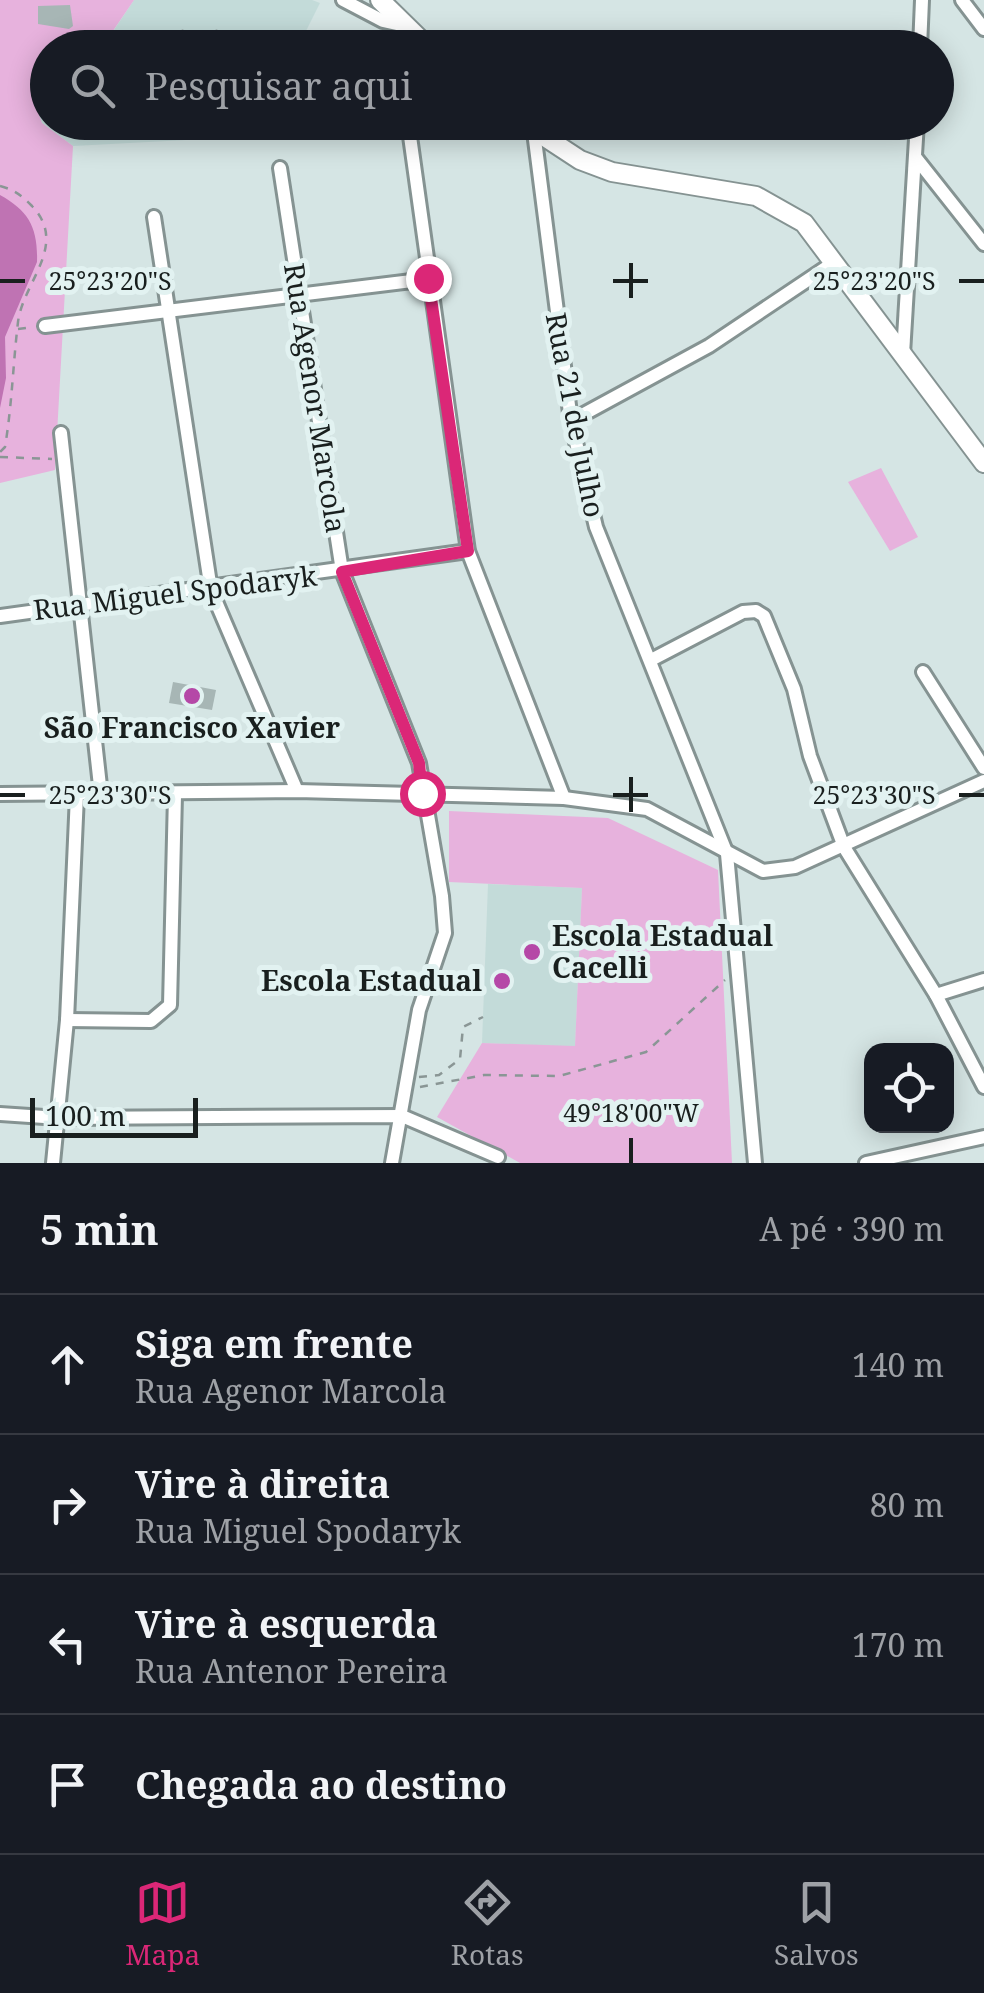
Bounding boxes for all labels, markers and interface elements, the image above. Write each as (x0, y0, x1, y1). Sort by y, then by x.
search box (30, 30, 954, 140)
icon: search (65, 58, 120, 113)
text: Pesquisar aqui (145, 59, 412, 111)
route end (406, 256, 452, 302)
street label: Rua Agenor Marcola (276, 260, 356, 535)
text: 25°23'20"S (48, 263, 172, 297)
text: 25°23'20"S (812, 263, 936, 297)
street label: Rua 21 de Julho (538, 309, 614, 520)
street label: Rua Miguel Spodaryk (31, 556, 319, 628)
marker: São Francisco Xavier (181, 685, 203, 707)
place label: São Francisco Xavier (44, 708, 341, 746)
route start (400, 771, 446, 817)
text: 25°23'30"S (48, 777, 172, 811)
text: 25°23'30"S (812, 777, 936, 811)
place label: Escola Estadual Cacelli (552, 916, 773, 986)
marker: Escola Estadual Cacelli (521, 941, 543, 963)
place label: Escola Estadual (261, 961, 482, 999)
marker: Escola Estadual (491, 970, 513, 992)
map controls (864, 1043, 954, 1133)
button: locate (864, 1043, 954, 1133)
scale bar (30, 1093, 198, 1138)
text: 49°18'00"W (563, 1095, 699, 1129)
text: 100 m (45, 1096, 126, 1134)
text: 5 min (40, 1200, 159, 1257)
text: A pé · 390 m (759, 1207, 944, 1250)
text: Siga em frente (135, 1317, 413, 1369)
icon: ahead (40, 1337, 95, 1392)
text: 140 m (852, 1343, 944, 1386)
text: Rua Agenor Marcola (135, 1369, 447, 1412)
text: Vire à direita (135, 1457, 390, 1509)
icon: right (40, 1477, 95, 1532)
text: 80 m (870, 1483, 944, 1526)
text: Rua Miguel Spodaryk (135, 1509, 461, 1552)
text: Vire à esquerda (135, 1597, 438, 1649)
icon: left (40, 1617, 95, 1672)
text: 170 m (852, 1623, 944, 1666)
text: Rua Antenor Pereira (135, 1649, 448, 1692)
icon: arrive (40, 1757, 95, 1812)
text: Chegada ao destino (135, 1758, 507, 1810)
tab: Mapa (125, 1875, 200, 1973)
tab: Rotas (451, 1875, 524, 1973)
tab: Salvos (774, 1875, 859, 1973)

